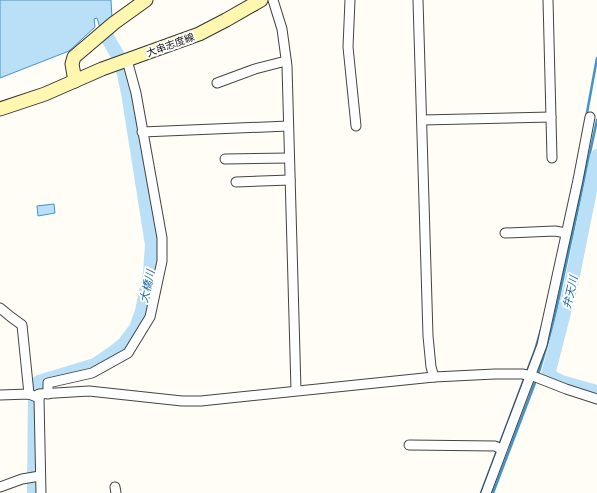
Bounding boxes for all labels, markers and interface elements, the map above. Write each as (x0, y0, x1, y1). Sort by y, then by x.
street label: 大串志度線 (144, 28, 196, 60)
water label: 大橋川 (134, 267, 158, 304)
water label: 弁天川 (557, 273, 581, 310)

